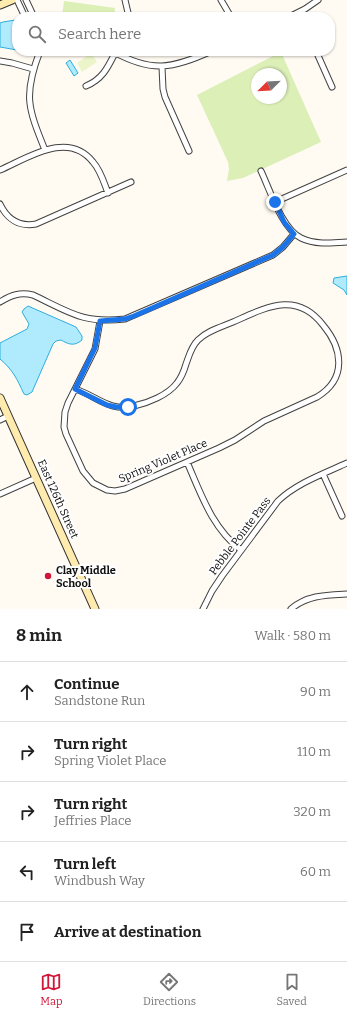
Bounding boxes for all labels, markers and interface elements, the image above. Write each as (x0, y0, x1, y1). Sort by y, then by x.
search box (12, 12, 335, 56)
icon: search (26, 23, 48, 45)
text: Search here (58, 25, 141, 43)
north arrow (251, 68, 287, 104)
route end (266, 193, 284, 211)
route start (119, 398, 137, 416)
street label: Spring Violet Place (117, 436, 209, 486)
street label: East 126th Street (35, 458, 81, 540)
street label: Pebble Pointe Pass (206, 494, 274, 578)
place label: Clay Middle School (56, 564, 116, 590)
marker: Clay Middle School (43, 571, 53, 581)
text: 8 min (16, 625, 62, 646)
text: Walk · 580 m (255, 628, 331, 643)
text: Continue (54, 675, 120, 693)
icon: ahead (16, 681, 38, 703)
text: 90 m (300, 684, 331, 699)
text: Sandstone Run (54, 693, 145, 708)
text: Turn right (54, 735, 127, 753)
icon: right (16, 741, 38, 763)
text: 110 m (297, 744, 331, 759)
text: Spring Violet Place (54, 753, 166, 768)
text: Turn right (54, 795, 127, 813)
icon: right (16, 801, 38, 823)
text: 320 m (293, 804, 331, 819)
text: Jeffries Place (54, 813, 131, 828)
text: Turn left (54, 855, 116, 873)
icon: left (16, 861, 38, 883)
text: 60 m (300, 864, 331, 879)
text: Windbush Way (54, 873, 145, 888)
icon: arrive (16, 921, 38, 943)
text: Arrive at destination (54, 923, 201, 941)
tab: Map (40, 971, 62, 1008)
tab: Directions (143, 971, 196, 1008)
tab: Saved (276, 971, 307, 1008)

